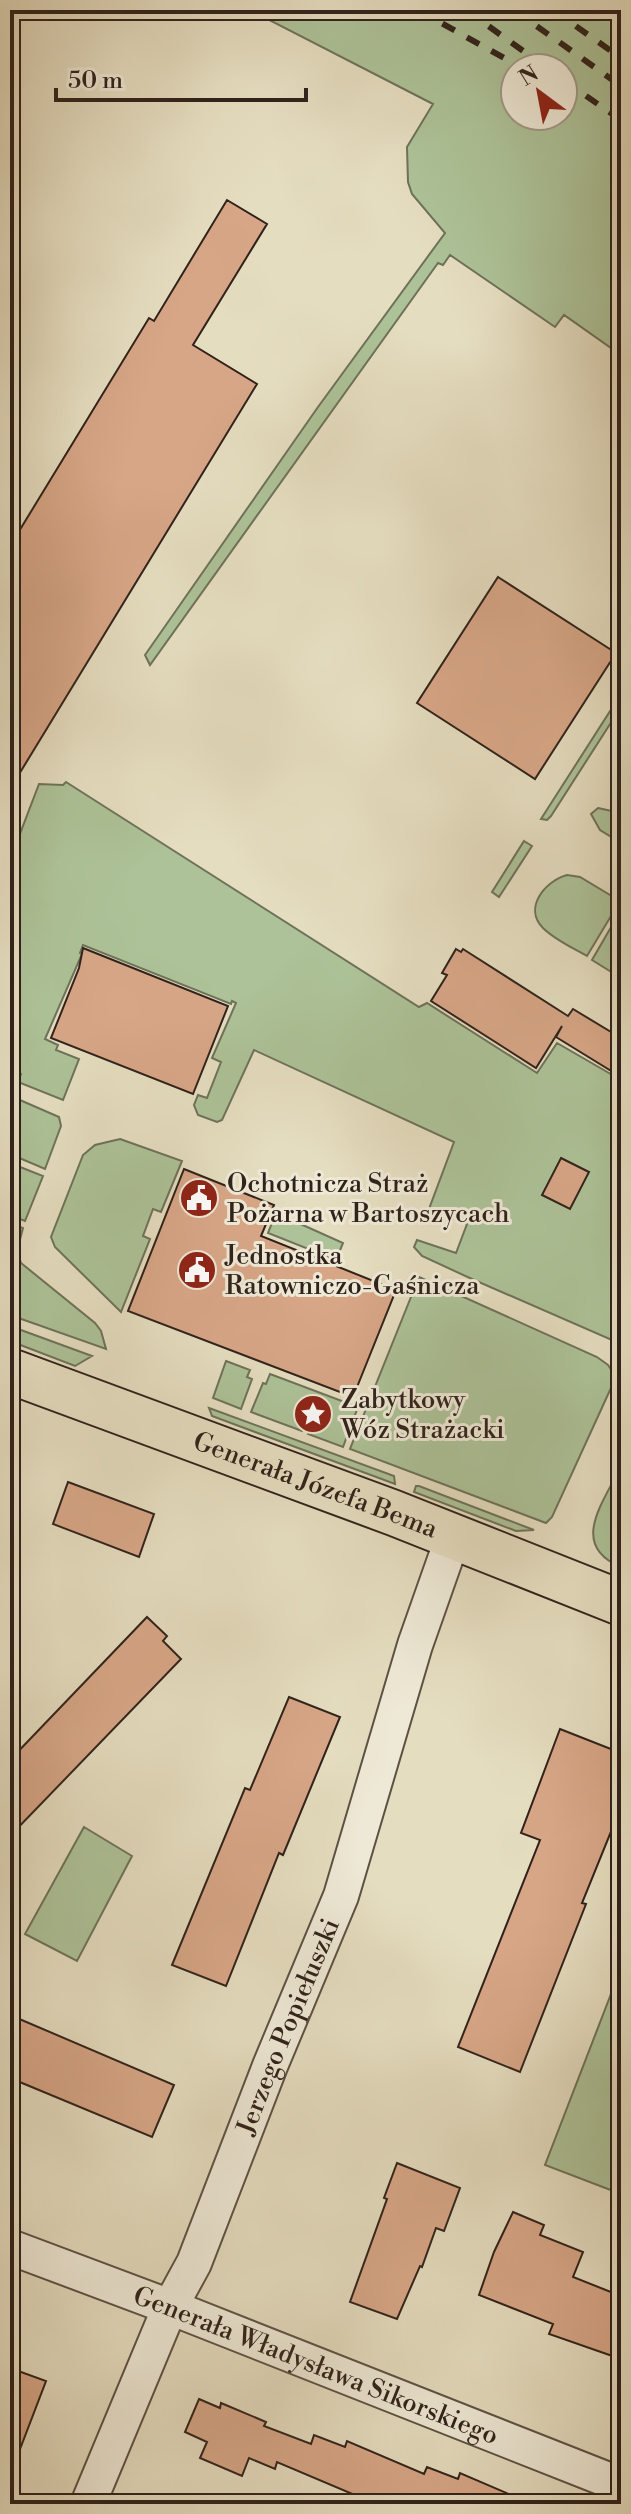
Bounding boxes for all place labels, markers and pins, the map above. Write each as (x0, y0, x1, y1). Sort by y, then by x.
place label: Ochotnicza Straż Pożarna w Bartoszycach (227, 1168, 510, 1230)
public building icon: Ochotnicza Straż Pożarna w Bartoszycach (178, 1177, 220, 1219)
place label: Jednostka Ratowniczo-Gaśnicza (224, 1240, 480, 1302)
public building icon: Jednostka Ratowniczo-Gaśnicza (176, 1249, 218, 1291)
place label: Zabytkowy Wóz Strażacki (340, 1384, 505, 1446)
place icon: Zabytkowy Wóz Strażacki (292, 1393, 334, 1435)

